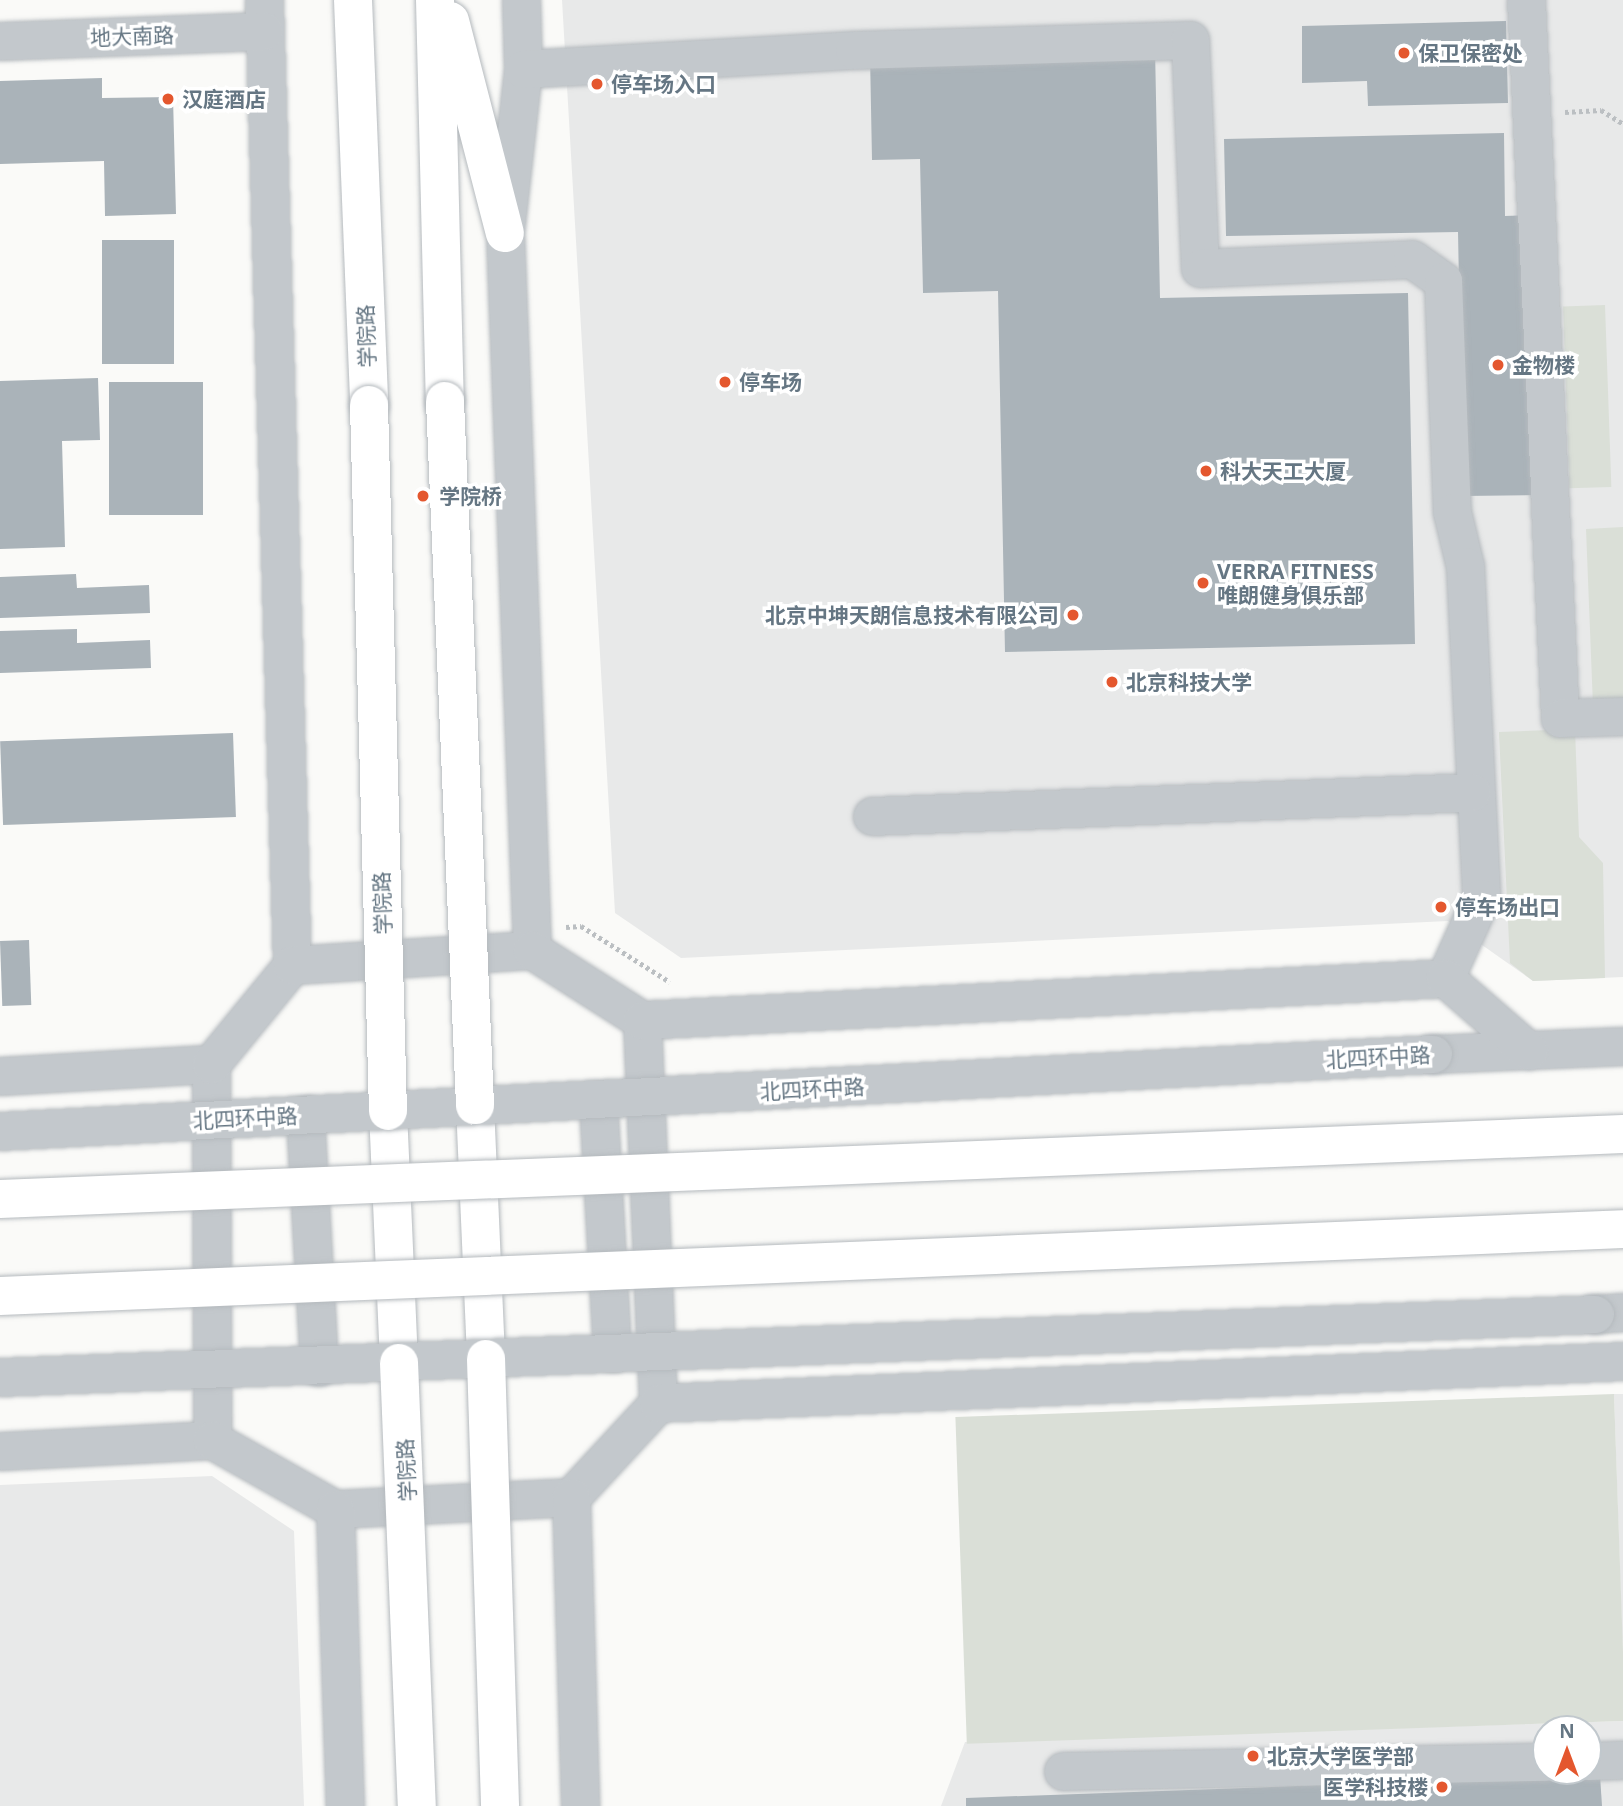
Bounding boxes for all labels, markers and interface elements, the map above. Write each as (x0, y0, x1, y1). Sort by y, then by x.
street label: 地大南路 (90, 22, 174, 50)
place label: 保卫保密处 (1418, 40, 1523, 66)
marker: 保卫保密处 (1396, 45, 1412, 61)
place label: 停车场入口 (611, 71, 716, 97)
marker: 停车场入口 (589, 76, 605, 92)
place label: 汉庭酒店 (182, 86, 266, 112)
marker: 汉庭酒店 (160, 91, 176, 107)
street label: 学院路 (352, 304, 380, 368)
place label: 金物楼 (1512, 352, 1575, 378)
marker: 金物楼 (1490, 357, 1506, 373)
place label: 停车场 (739, 369, 802, 395)
marker: 停车场 (717, 374, 733, 390)
place label: 科大天工大厦 (1220, 458, 1346, 484)
marker: 科大天工大厦 (1198, 463, 1214, 479)
place label: 学院桥 (439, 483, 502, 509)
marker: 学院桥 (413, 486, 433, 506)
place label: VERRA FITNESS 唯朗健身俱乐部 (1217, 558, 1374, 608)
marker: VERRA FITNESS 唯朗健身俱乐部 (1195, 575, 1211, 591)
place label: 北京中坤天朗信息技术有限公司 (765, 602, 1059, 628)
marker: 北京中坤天朗信息技术有限公司 (1065, 607, 1081, 623)
place label: 北京科技大学 (1126, 669, 1252, 695)
marker: 北京科技大学 (1104, 674, 1120, 690)
street label: 学院路 (368, 871, 396, 935)
place label: 停车场出口 (1455, 894, 1560, 920)
marker: 停车场出口 (1433, 899, 1449, 915)
street label: 北四环中路 (1325, 1042, 1431, 1072)
street label: 北四环中路 (759, 1074, 865, 1104)
street label: 北四环中路 (192, 1103, 298, 1133)
street label: 学院路 (392, 1438, 420, 1502)
north arrow (1532, 1715, 1602, 1785)
text: N (1559, 1718, 1575, 1744)
place label: 北京大学医学部 (1267, 1743, 1414, 1769)
marker: 北京大学医学部 (1245, 1748, 1261, 1764)
place label: 医学科技楼 (1323, 1774, 1428, 1800)
marker: 医学科技楼 (1434, 1779, 1450, 1795)

